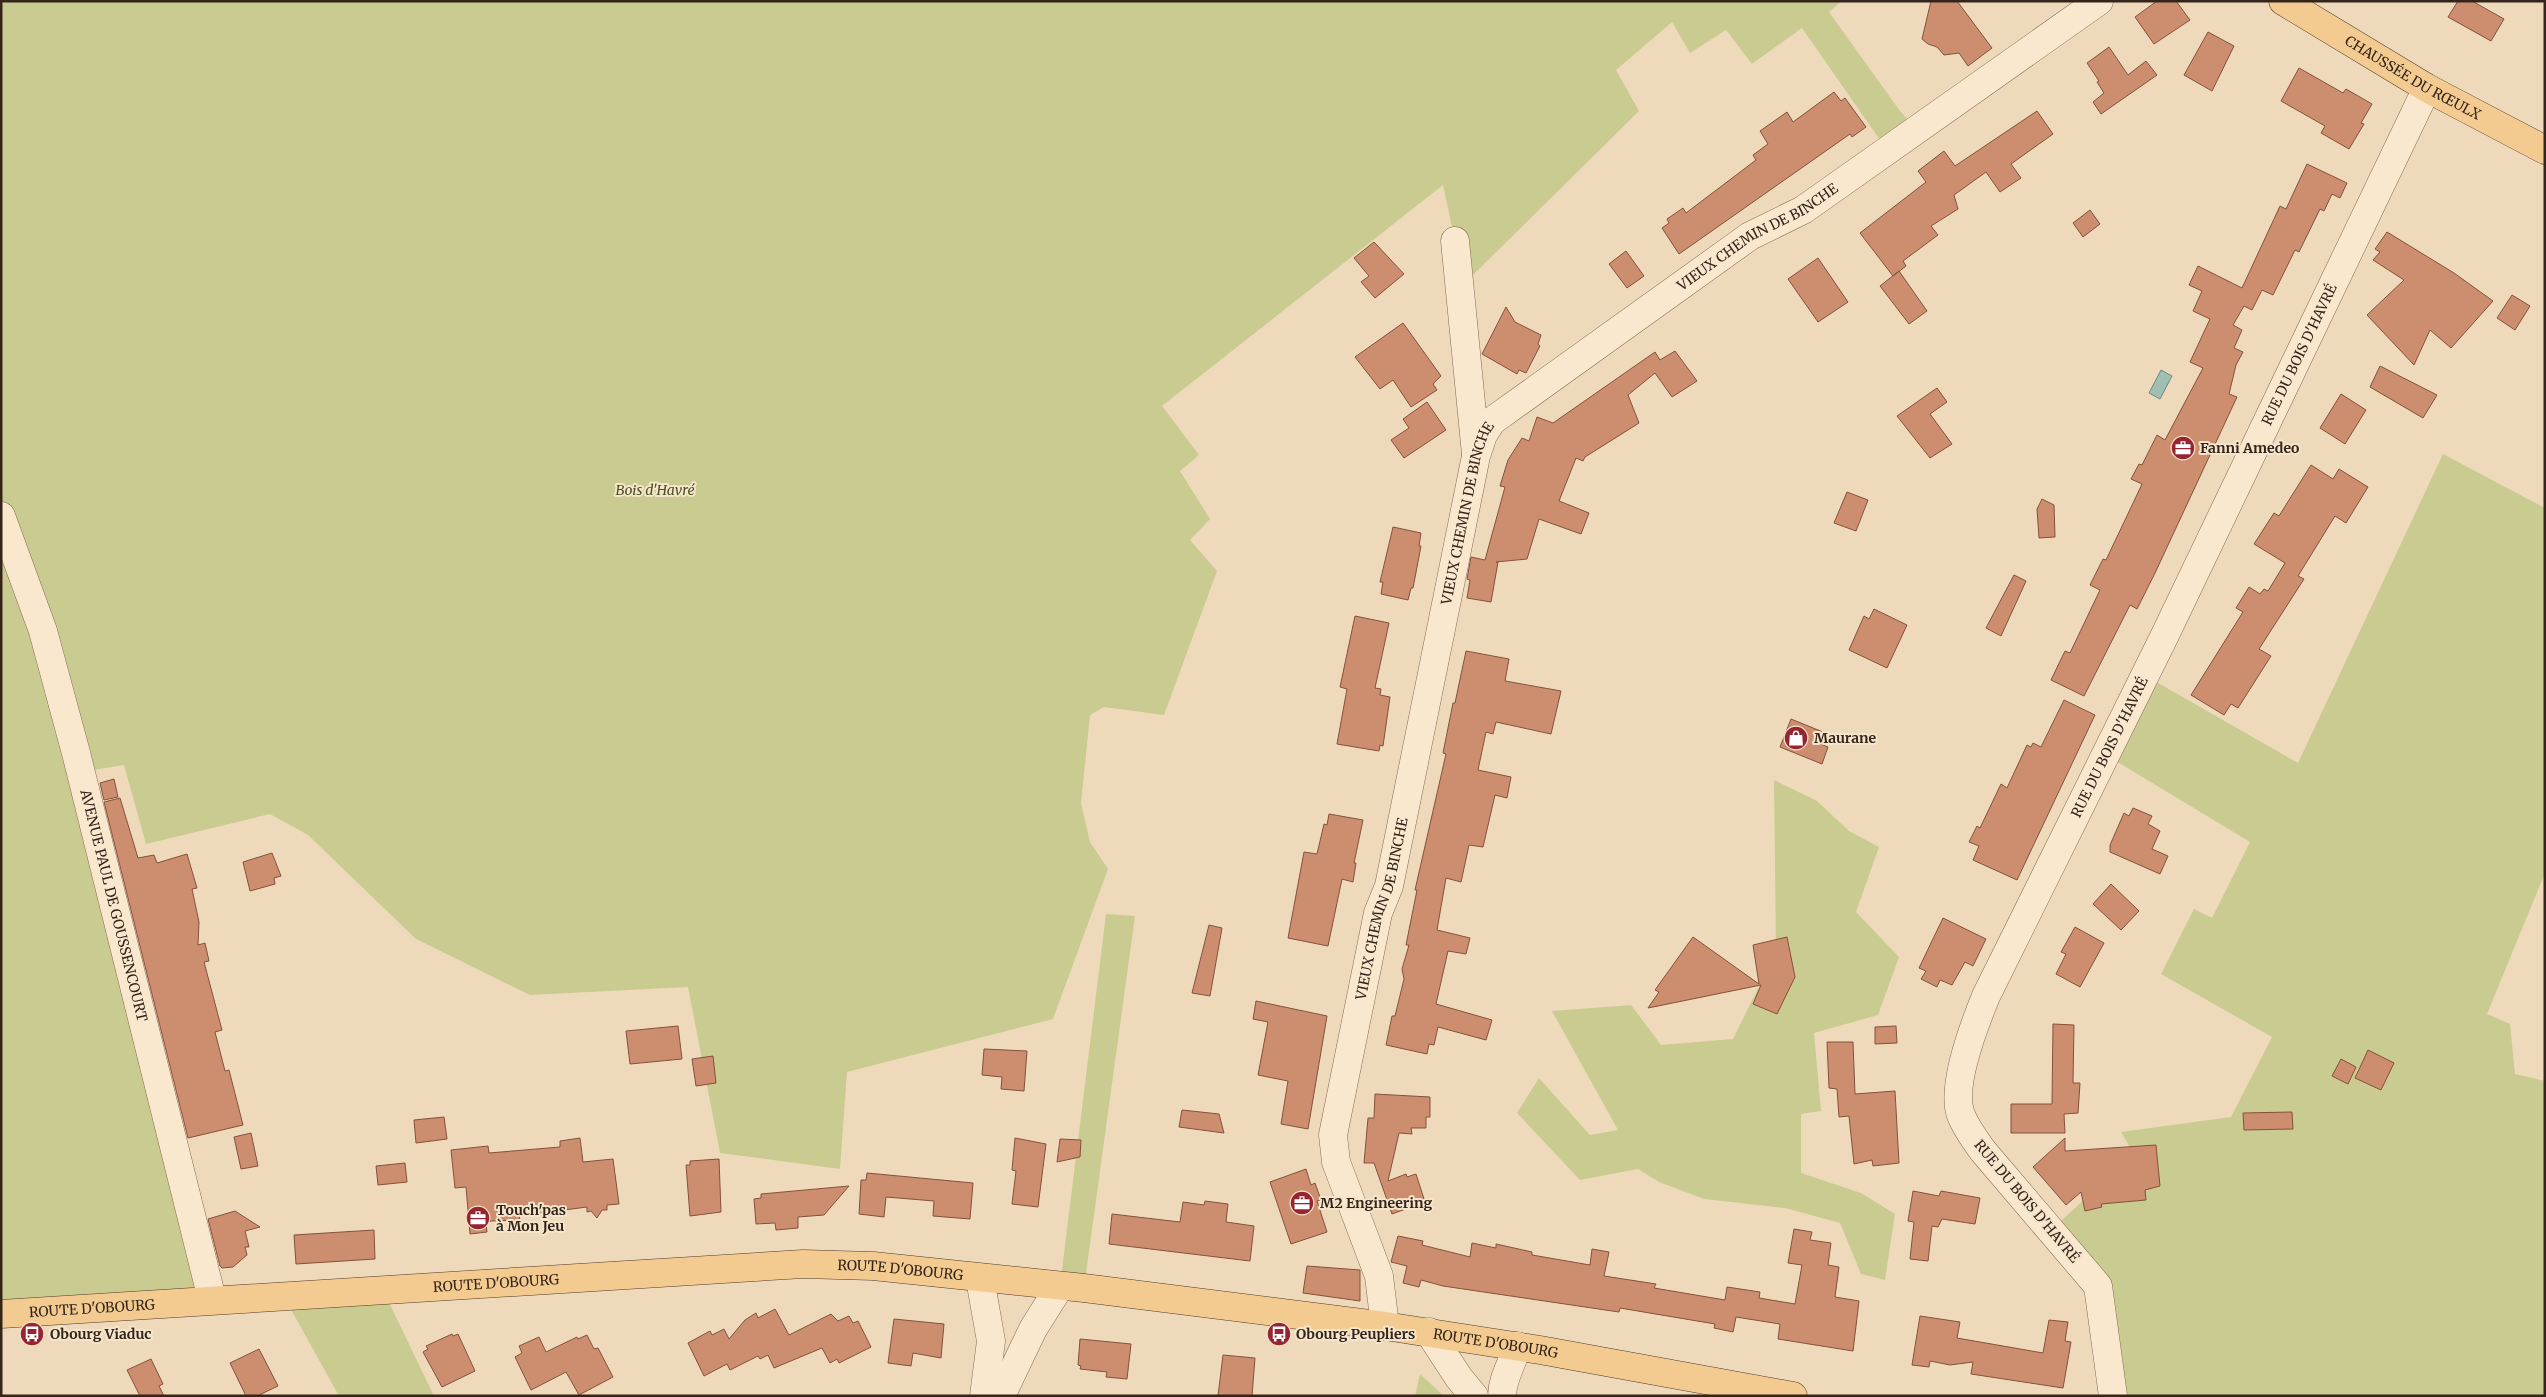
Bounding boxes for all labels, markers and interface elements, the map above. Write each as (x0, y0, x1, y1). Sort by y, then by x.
street label: CHAUSSÉE DU RŒULX (2342, 32, 2484, 124)
street label: VIEUX CHEMIN DE BINCHE (1673, 179, 1841, 295)
street label: RUE DU BOIS D'HAVRÉ (2258, 281, 2341, 428)
street label: VIEUX CHEMIN DE BINCHE (1437, 418, 1498, 607)
office icon: Fanni Amedeo (2170, 435, 2196, 461)
place label: Fanni Amedeo (2200, 439, 2299, 457)
park label: Bois d'Havré (615, 481, 695, 499)
street label: RUE DU BOIS D'HAVRÉ (2067, 674, 2152, 820)
shop icon: Maurane (1783, 725, 1809, 751)
place label: Maurane (1814, 729, 1876, 747)
street label: AVENUE PAUL DE GOUSSENCOURT (76, 787, 152, 1024)
street label: VIEUX CHEMIN DE BINCHE (1351, 816, 1412, 1003)
street label: RUE DU BOIS D'HAVRÉ (1970, 1136, 2084, 1266)
office icon: M2 Engineering (1289, 1190, 1315, 1216)
place label: M2 Engineering (1320, 1194, 1433, 1212)
place label: Touch'pas à Mon Jeu (496, 1201, 566, 1235)
office icon: Touch'pas à Mon Jeu (465, 1205, 491, 1231)
street label: ROUTE D'OBOURG (837, 1256, 964, 1284)
street label: ROUTE D'OBOURG (432, 1270, 560, 1296)
street label: ROUTE D'OBOURG (28, 1295, 155, 1321)
bus stop icon: Obourg Viaduc (19, 1321, 45, 1347)
bus stop icon: Obourg Peupliers (1266, 1321, 1292, 1347)
place label: Obourg Viaduc (50, 1325, 151, 1343)
place label: Obourg Peupliers (1296, 1325, 1415, 1343)
street label: ROUTE D'OBOURG (1432, 1325, 1559, 1362)

